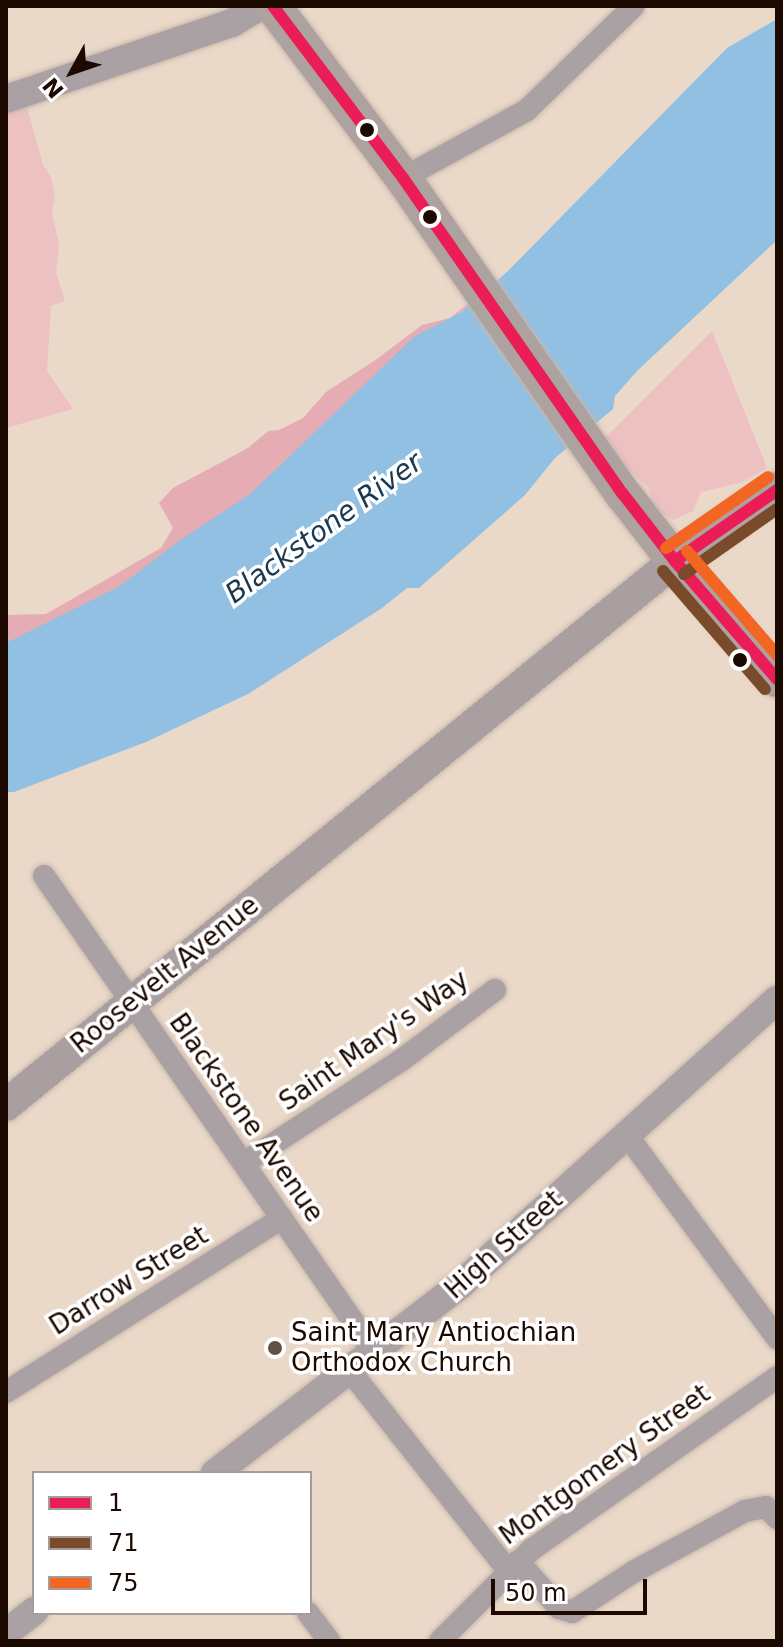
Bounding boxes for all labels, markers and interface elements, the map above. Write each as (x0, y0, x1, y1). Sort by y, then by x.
north arrow (32, 32, 112, 112)
text: N (38, 73, 69, 103)
unlabelled marker (359, 122, 375, 138)
unlabelled marker (422, 209, 438, 225)
water label: Blackstone River (219, 445, 429, 611)
unlabelled marker (732, 652, 748, 668)
street label: Roosevelt Avenue (65, 890, 265, 1060)
street label: Saint Mary's Way (274, 964, 474, 1118)
street label: Blackstone Avenue (162, 1008, 330, 1228)
street label: High Street (439, 1184, 569, 1306)
street label: Darrow Street (44, 1220, 214, 1342)
place label: Saint Mary Antiochian Orthodox Church (291, 1317, 576, 1378)
marker: Saint Mary Antiochian Orthodox Church (266, 1339, 284, 1357)
street label: Montgomery Street (494, 1378, 716, 1552)
legend (32, 1471, 312, 1615)
text: 1 (108, 1489, 123, 1517)
text: 71 (108, 1529, 139, 1557)
scale bar (495, 1563, 651, 1613)
text: 75 (108, 1569, 139, 1597)
text: 50 m (505, 1579, 567, 1607)

